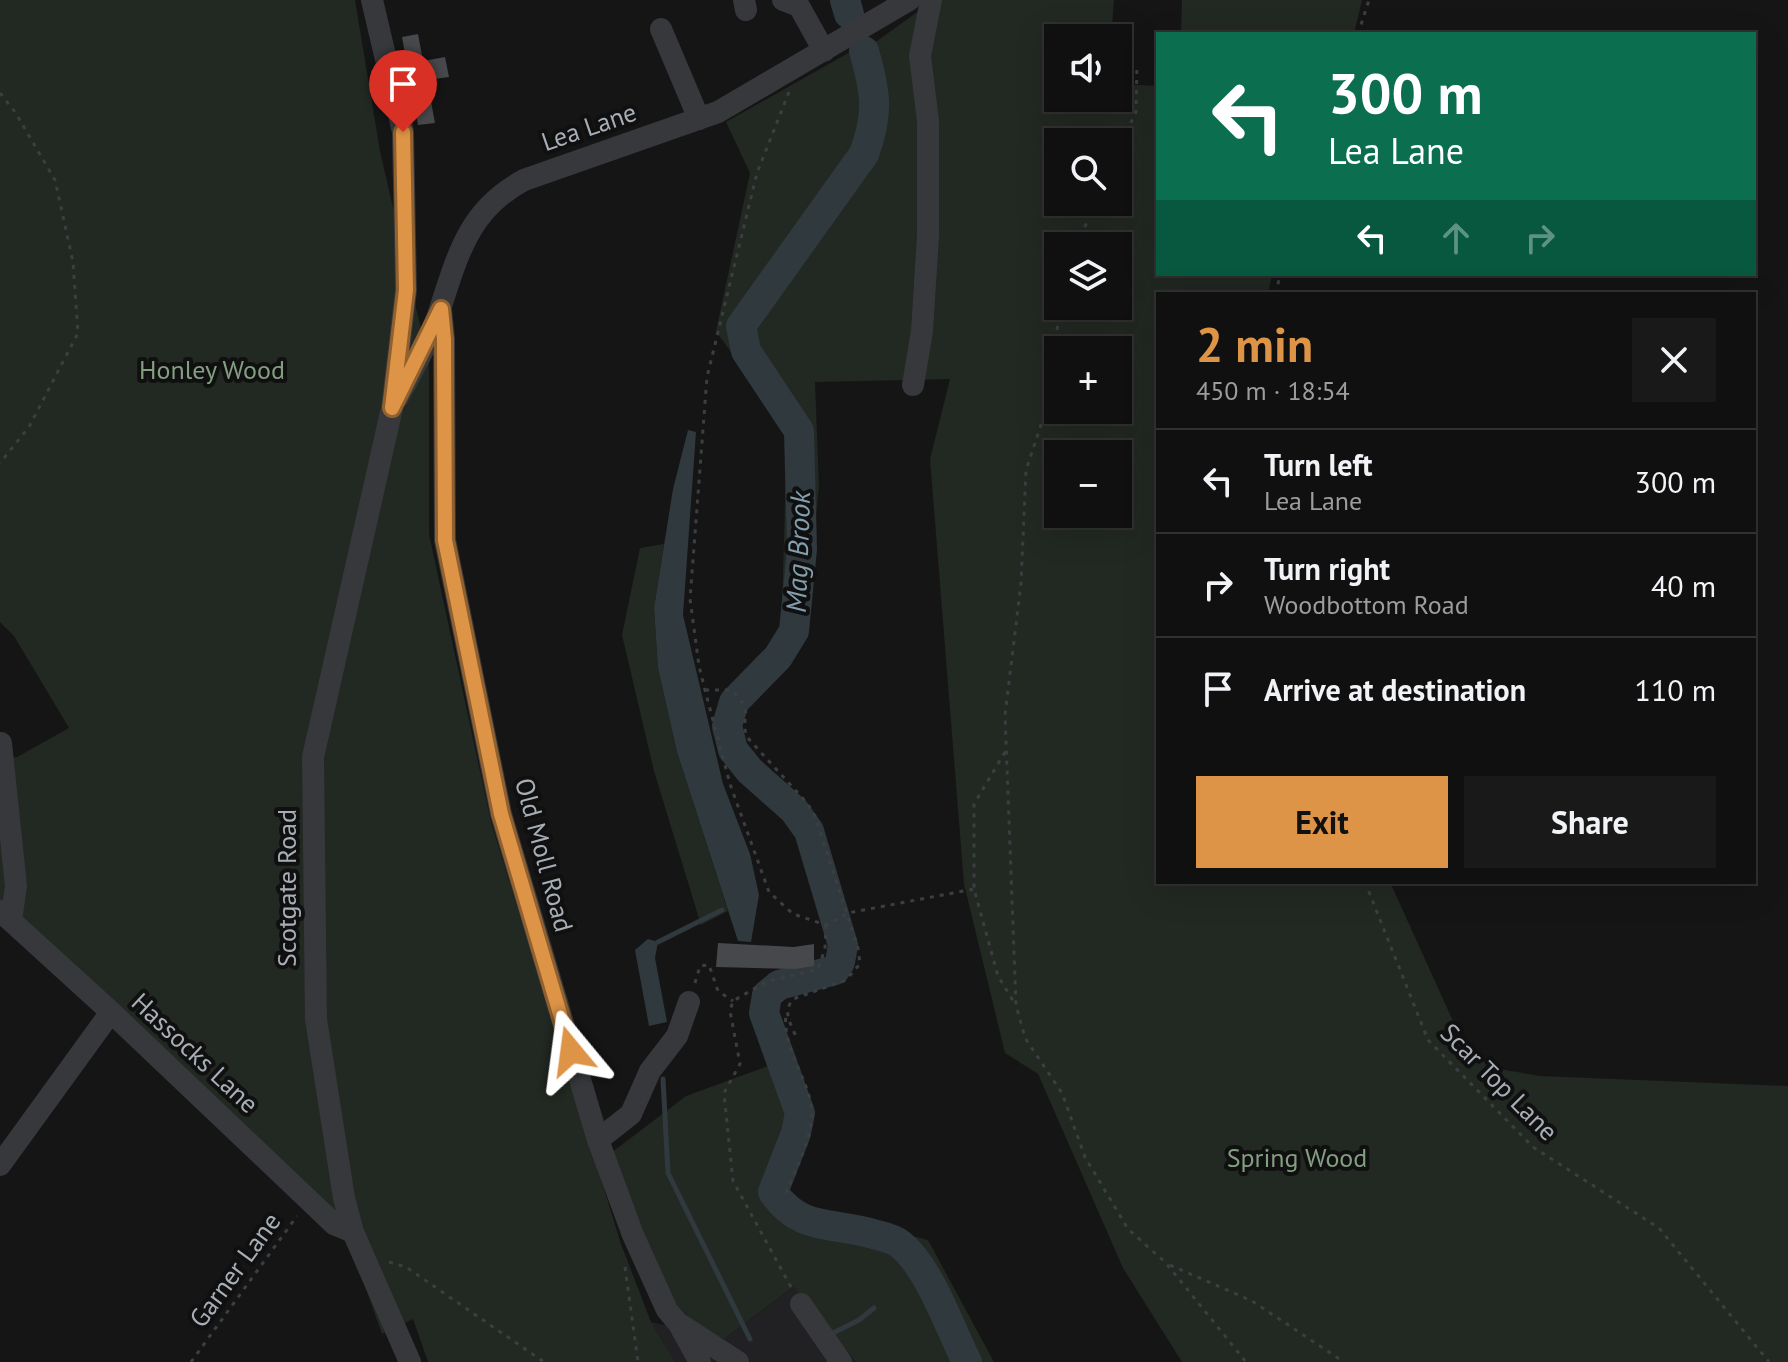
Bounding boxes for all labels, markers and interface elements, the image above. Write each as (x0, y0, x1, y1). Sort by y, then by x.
map controls (1044, 24, 1132, 528)
button: sound (1044, 24, 1132, 112)
pin (369, 50, 437, 132)
text: 300 m (1328, 57, 1483, 129)
icon: arrive (381, 62, 425, 106)
icon: left (1196, 64, 1300, 168)
street label: Lea Lane (537, 95, 641, 158)
text: Lea Lane (1328, 127, 1464, 174)
button: search (1044, 128, 1132, 216)
icon: left (1350, 216, 1394, 260)
icon: ahead (1434, 216, 1478, 260)
icon: right (1518, 216, 1562, 260)
button: layers (1044, 232, 1132, 320)
text: 2 min (1196, 313, 1313, 375)
button: close (1632, 318, 1716, 402)
button: + (1044, 336, 1132, 424)
park label: Honley Wood (139, 353, 285, 386)
text: 450 m · 18:54 (1196, 374, 1350, 407)
button: − (1044, 440, 1132, 528)
text: Turn left (1264, 445, 1372, 484)
icon: left (1196, 459, 1240, 503)
text: 300 m (1635, 462, 1716, 501)
text: Lea Lane (1264, 484, 1362, 517)
water label: Mag Brook (777, 489, 818, 613)
text: Turn right (1264, 549, 1390, 588)
icon: right (1196, 563, 1240, 607)
text: 40 m (1651, 566, 1716, 605)
text: Woodbottom Road (1264, 588, 1469, 621)
icon: arrive (1196, 667, 1240, 711)
text: Arrive at destination (1264, 670, 1526, 709)
text: 110 m (1635, 670, 1716, 709)
street label: Old Moll Road (508, 774, 581, 935)
button: Exit (1196, 776, 1448, 868)
button: Share (1464, 776, 1716, 868)
street label: Scotgate Road (270, 809, 303, 967)
street label: Hassocks Lane (125, 985, 266, 1120)
position arrow (529, 1009, 613, 1093)
street label: Scar Top Lane (1434, 1016, 1565, 1147)
park label: Spring Wood (1227, 1141, 1367, 1174)
street label: Garner Lane (182, 1206, 287, 1334)

